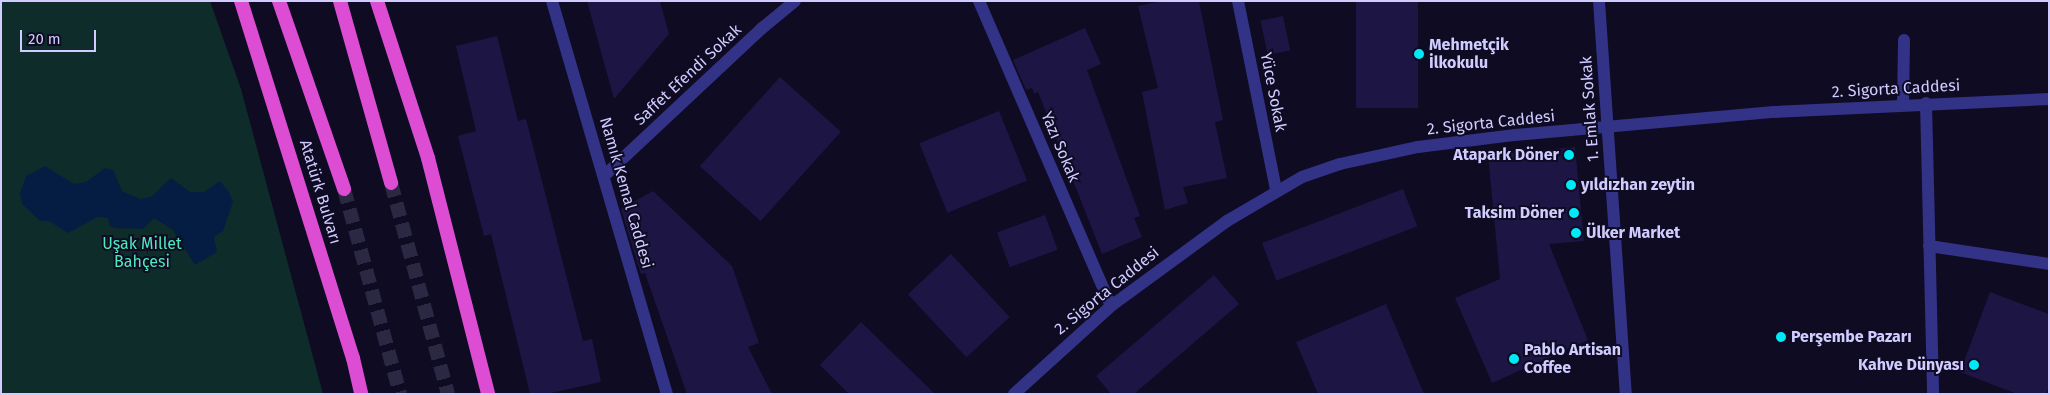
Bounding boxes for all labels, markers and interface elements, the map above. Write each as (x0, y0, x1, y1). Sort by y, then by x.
scale bar (22, 20, 99, 52)
street label: Saffet Efendi Sokak (630, 20, 746, 130)
text: 20 m (28, 30, 61, 48)
place label: Mehmetçik İlkokulu (1429, 35, 1509, 73)
marker: Mehmetçik İlkokulu (1413, 48, 1425, 60)
street label: Yüce Sokak (1256, 51, 1290, 133)
street label: 1. Emlak Sokak (1577, 56, 1603, 162)
street label: 2. Sigorta Caddesi (1831, 76, 1961, 102)
street label: 2. Sigorta Caddesi (1426, 107, 1556, 139)
street label: Yazı Sokak (1037, 109, 1083, 185)
street label: Namık Kemal Caddesi (595, 115, 657, 271)
street label: Atatürk Bulvarı (295, 138, 345, 246)
place label: Atapark Döner (1453, 145, 1559, 165)
marker: Atapark Döner (1563, 149, 1575, 161)
place label: yıldızhan zeytin (1581, 175, 1695, 195)
marker: yıldızhan zeytin (1565, 179, 1577, 191)
place label: Taksim Döner (1465, 203, 1564, 223)
marker: Taksim Döner (1568, 207, 1580, 219)
place label: Ülker Market (1586, 223, 1680, 243)
marker: Ülker Market (1570, 227, 1582, 239)
park label: Uşak Millet Bahçesi (102, 234, 182, 272)
street label: 2. Sigorta Caddesi (1051, 243, 1163, 339)
place label: Perşembe Pazarı (1791, 327, 1912, 347)
marker: Perşembe Pazarı (1775, 331, 1787, 343)
place label: Pablo Artisan Coffee (1524, 340, 1621, 378)
marker: Pablo Artisan Coffee (1508, 353, 1520, 365)
place label: Kahve Dünyası (1858, 355, 1964, 375)
marker: Kahve Dünyası (1968, 359, 1980, 371)

